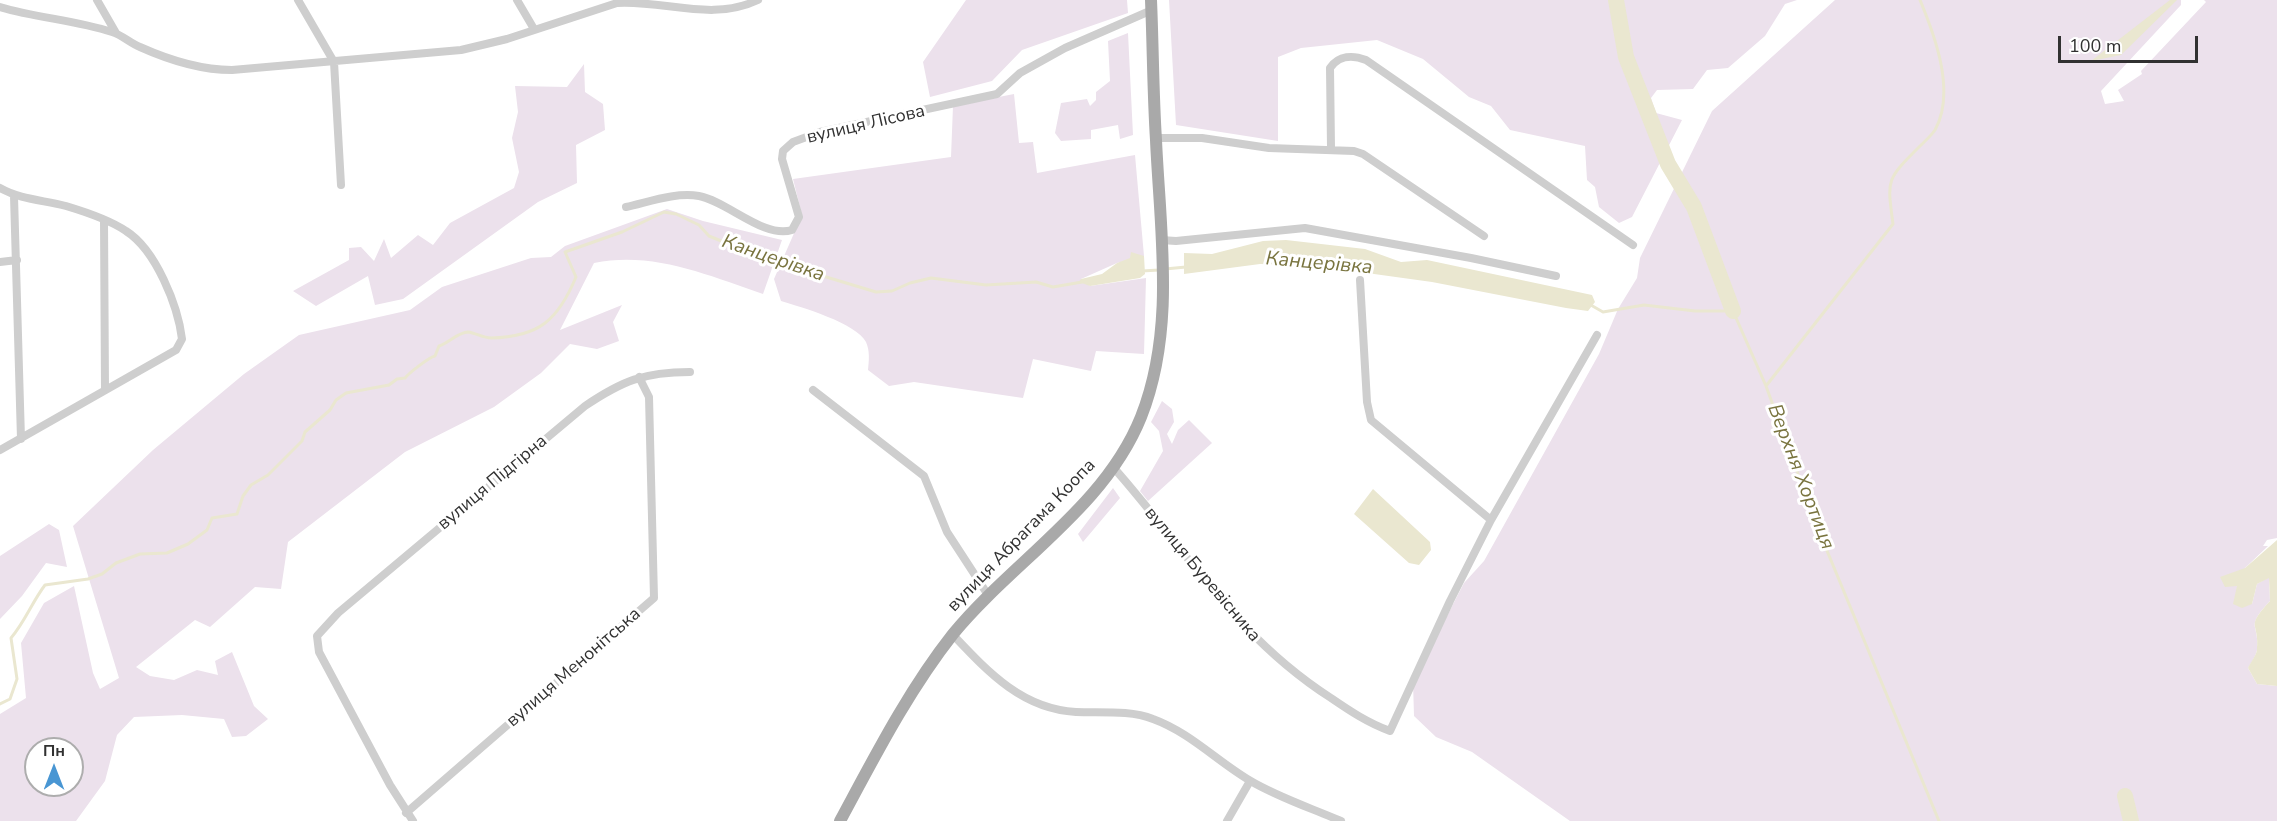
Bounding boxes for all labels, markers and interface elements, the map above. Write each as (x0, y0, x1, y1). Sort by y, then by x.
scale bar (2061, 24, 2200, 62)
text: 100 m (2069, 34, 2121, 58)
street label: вулиця Лісова (805, 101, 927, 149)
water label: Канцерівка (718, 230, 828, 288)
water label: Канцерівка (1265, 247, 1373, 281)
water label: Верхня Хортиця (1761, 401, 1839, 553)
street label: вулиця Підгірна (434, 431, 552, 535)
street label: вулиця Абрагама Коопа (943, 455, 1101, 617)
street label: вулиця Буревісника (1139, 503, 1265, 647)
street label: вулиця Менонітська (502, 604, 646, 732)
north arrow (24, 737, 84, 797)
text: Пн (43, 740, 65, 762)

